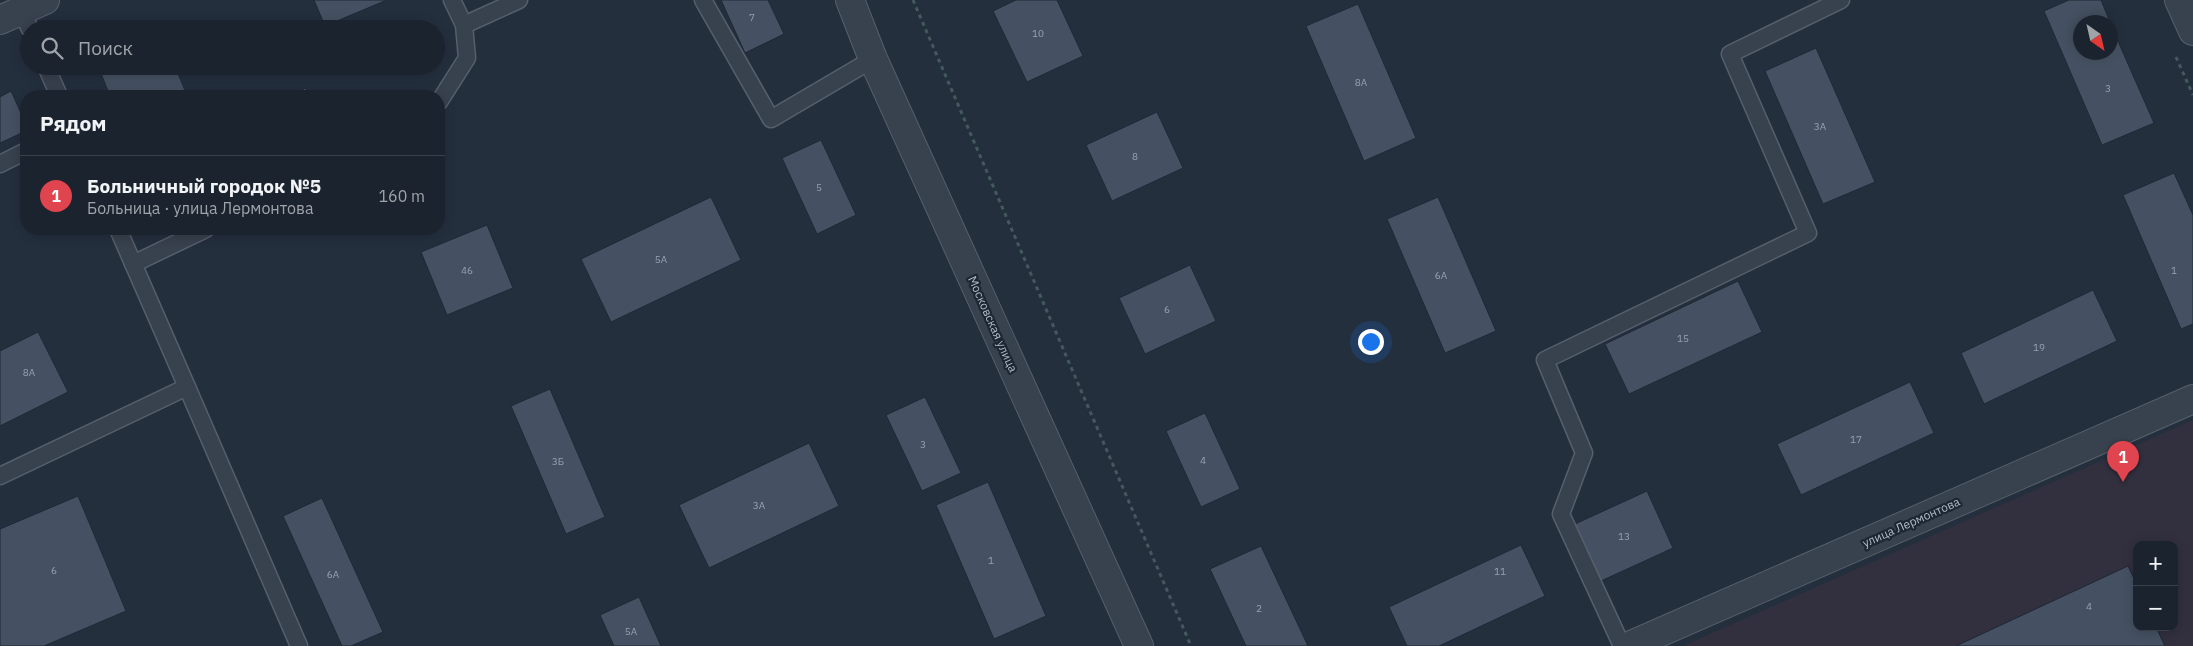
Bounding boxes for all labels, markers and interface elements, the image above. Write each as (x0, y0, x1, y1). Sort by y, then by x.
house number: 7 (749, 11, 755, 24)
north arrow (2073, 15, 2118, 60)
search box (20, 20, 445, 75)
house number: 10 (1032, 27, 1044, 40)
icon: search (38, 34, 66, 62)
text: Поиск (78, 36, 133, 60)
house number: 8А (1355, 76, 1368, 89)
house number: 3 (2105, 82, 2111, 95)
text: Рядом (40, 109, 107, 137)
house number: 3А (1814, 120, 1827, 133)
house number: 8 (1132, 150, 1138, 163)
text: Больничный городок №5 (87, 174, 321, 198)
house number: 5 (816, 181, 822, 194)
text: 1 (51, 186, 61, 206)
text: 160 m (378, 186, 425, 206)
text: Больница · улица Лермонтова (87, 198, 313, 218)
house number: 5А (655, 253, 668, 266)
house number: 46 (461, 264, 473, 277)
house number: 1 (2171, 264, 2177, 277)
house number: 6А (1435, 269, 1448, 282)
street label: Московская улица (965, 274, 1021, 375)
house number: 6 (1164, 303, 1170, 316)
your location (1358, 329, 1384, 355)
house number: 15 (1677, 332, 1689, 345)
house number: 19 (2033, 341, 2045, 354)
house number: 8А (23, 366, 36, 379)
house number: 17 (1850, 433, 1862, 446)
house number: 3 (920, 438, 926, 451)
pin: 1 (2107, 441, 2139, 482)
house number: 4 (1200, 454, 1206, 467)
house number: 3Б (552, 455, 564, 468)
street label: улица Лермонтова (1860, 494, 1963, 550)
house number: 3А (753, 499, 766, 512)
house number: 13 (1618, 530, 1630, 543)
map controls (2133, 541, 2178, 631)
button: + (2133, 541, 2178, 586)
house number: 1 (988, 554, 994, 567)
house number: 6 (51, 564, 57, 577)
house number: 11 (1494, 565, 1506, 578)
house number: 6А (327, 568, 340, 581)
button: − (2133, 586, 2178, 631)
house number: 4 (2086, 600, 2092, 613)
house number: 2 (1256, 602, 1262, 615)
house number: 5А (625, 625, 638, 638)

